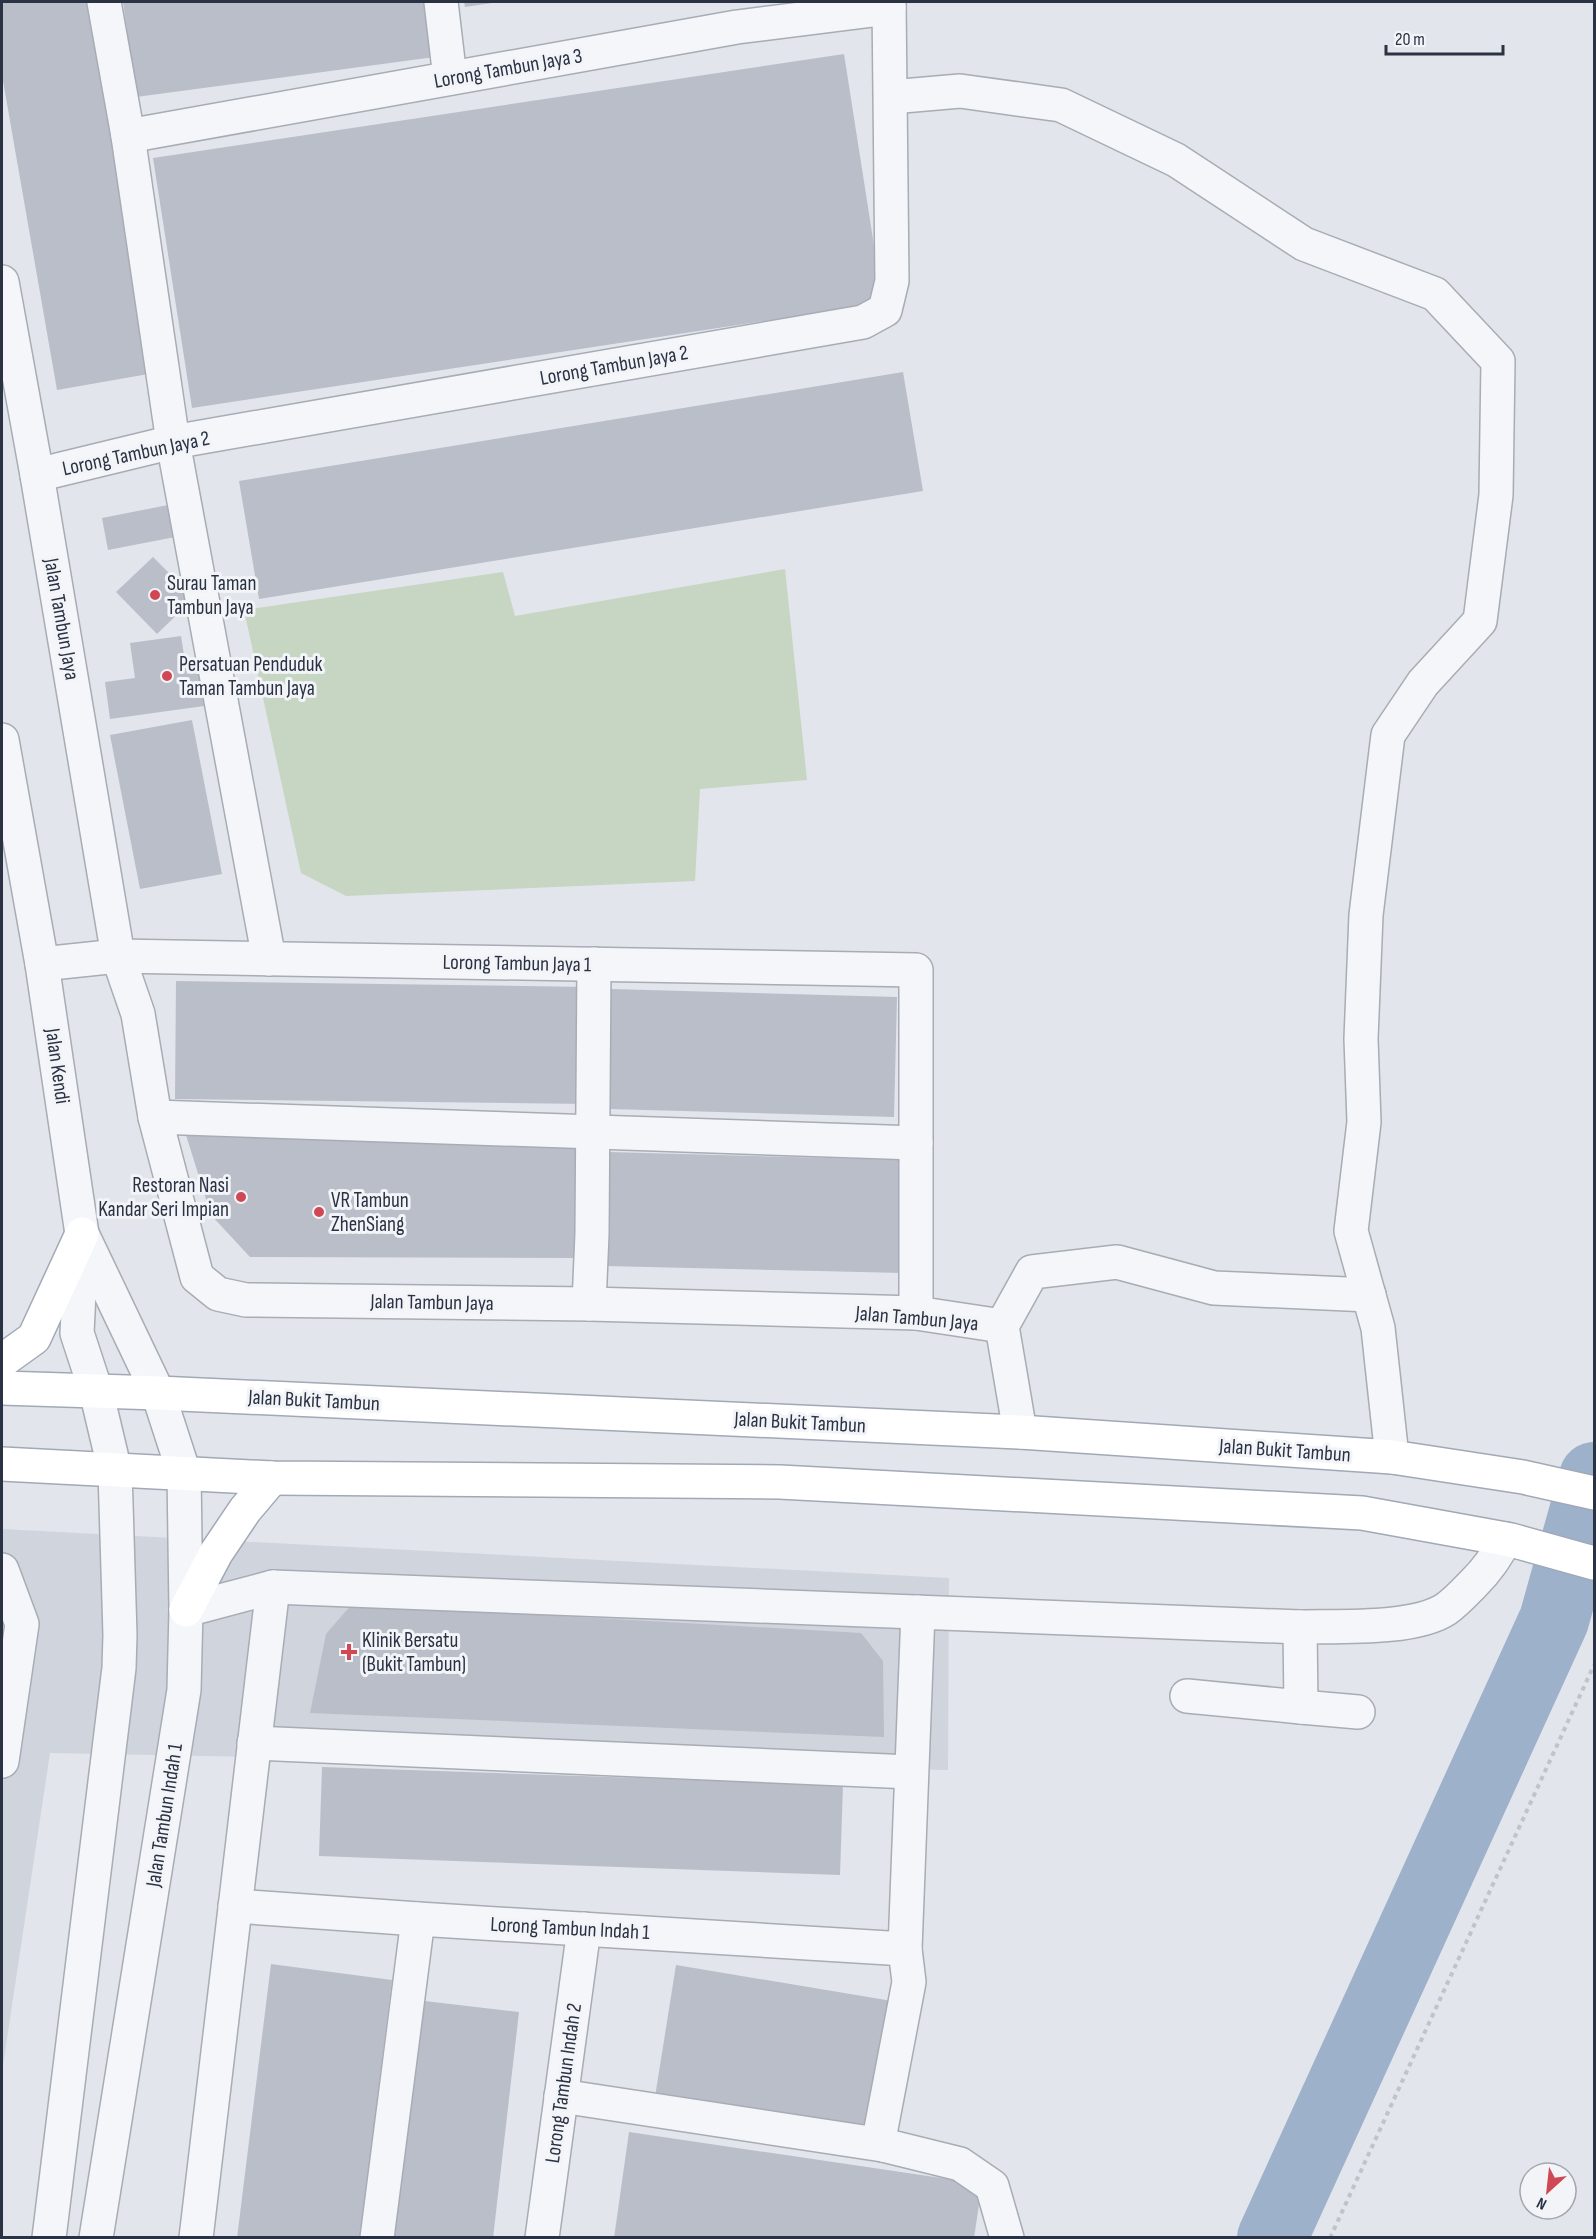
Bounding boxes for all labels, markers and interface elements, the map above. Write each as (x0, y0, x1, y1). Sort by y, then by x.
scale bar (1386, 18, 1503, 56)
text: 20 m (1395, 29, 1425, 50)
street label: Lorong Tambun Jaya 3 (432, 43, 584, 94)
street label: Lorong Tambun Jaya 2 (538, 340, 690, 391)
street label: Lorong Tambun Jaya 2 (60, 426, 212, 481)
street label: Jalan Tambun Jaya (38, 555, 85, 682)
place label: Surau Taman Tambun Jaya (167, 571, 256, 620)
marker: Surau Taman Tambun Jaya (148, 588, 162, 602)
place label: Persatuan Penduduk Taman Tambun Jaya (179, 652, 323, 701)
marker: Persatuan Penduduk Taman Tambun Jaya (160, 669, 174, 683)
street label: Lorong Tambun Jaya 1 (442, 950, 592, 977)
street label: Jalan Kendi (40, 1026, 75, 1105)
place label: Restoran Nasi Kandar Seri Impian (98, 1173, 229, 1222)
place label: VR Tambun ZhenSiang (331, 1188, 409, 1237)
marker: Restoran Nasi Kandar Seri Impian (234, 1190, 248, 1204)
marker: VR Tambun ZhenSiang (312, 1205, 326, 1219)
street label: Jalan Tambun Jaya (369, 1289, 494, 1316)
street label: Jalan Tambun Jaya (853, 1301, 979, 1336)
street label: Jalan Bukit Tambun (247, 1385, 380, 1416)
street label: Jalan Bukit Tambun (733, 1407, 866, 1438)
street label: Jalan Bukit Tambun (1217, 1433, 1352, 1468)
place label: Klinik Bersatu (Bukit Tambun) (362, 1628, 466, 1677)
marker: Klinik Bersatu (Bukit Tambun) (340, 1643, 358, 1661)
street label: Jalan Tambun Indah 1 (141, 1741, 188, 1890)
street label: Lorong Tambun Indah 1 (490, 1912, 651, 1945)
street label: Lorong Tambun Indah 2 (540, 2002, 587, 2165)
north arrow (1518, 2161, 1578, 2221)
text: N (1534, 2193, 1550, 2213)

